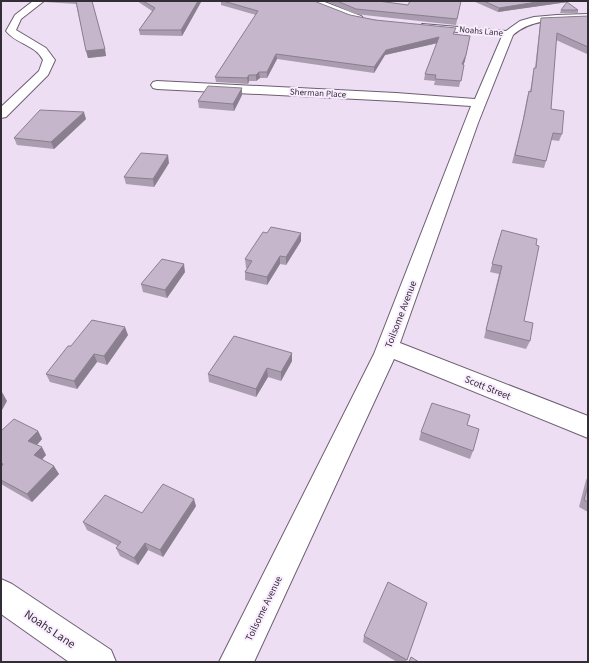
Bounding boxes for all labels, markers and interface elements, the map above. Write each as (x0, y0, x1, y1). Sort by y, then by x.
street label: Noahs Lane (459, 23, 504, 40)
street label: Sherman Place (290, 86, 347, 101)
street label: Toilsome Avenue (382, 279, 420, 350)
street label: Scott Street (462, 372, 513, 404)
street label: Toilsome Avenue (242, 574, 286, 643)
street label: Noahs Lane (21, 606, 79, 653)

